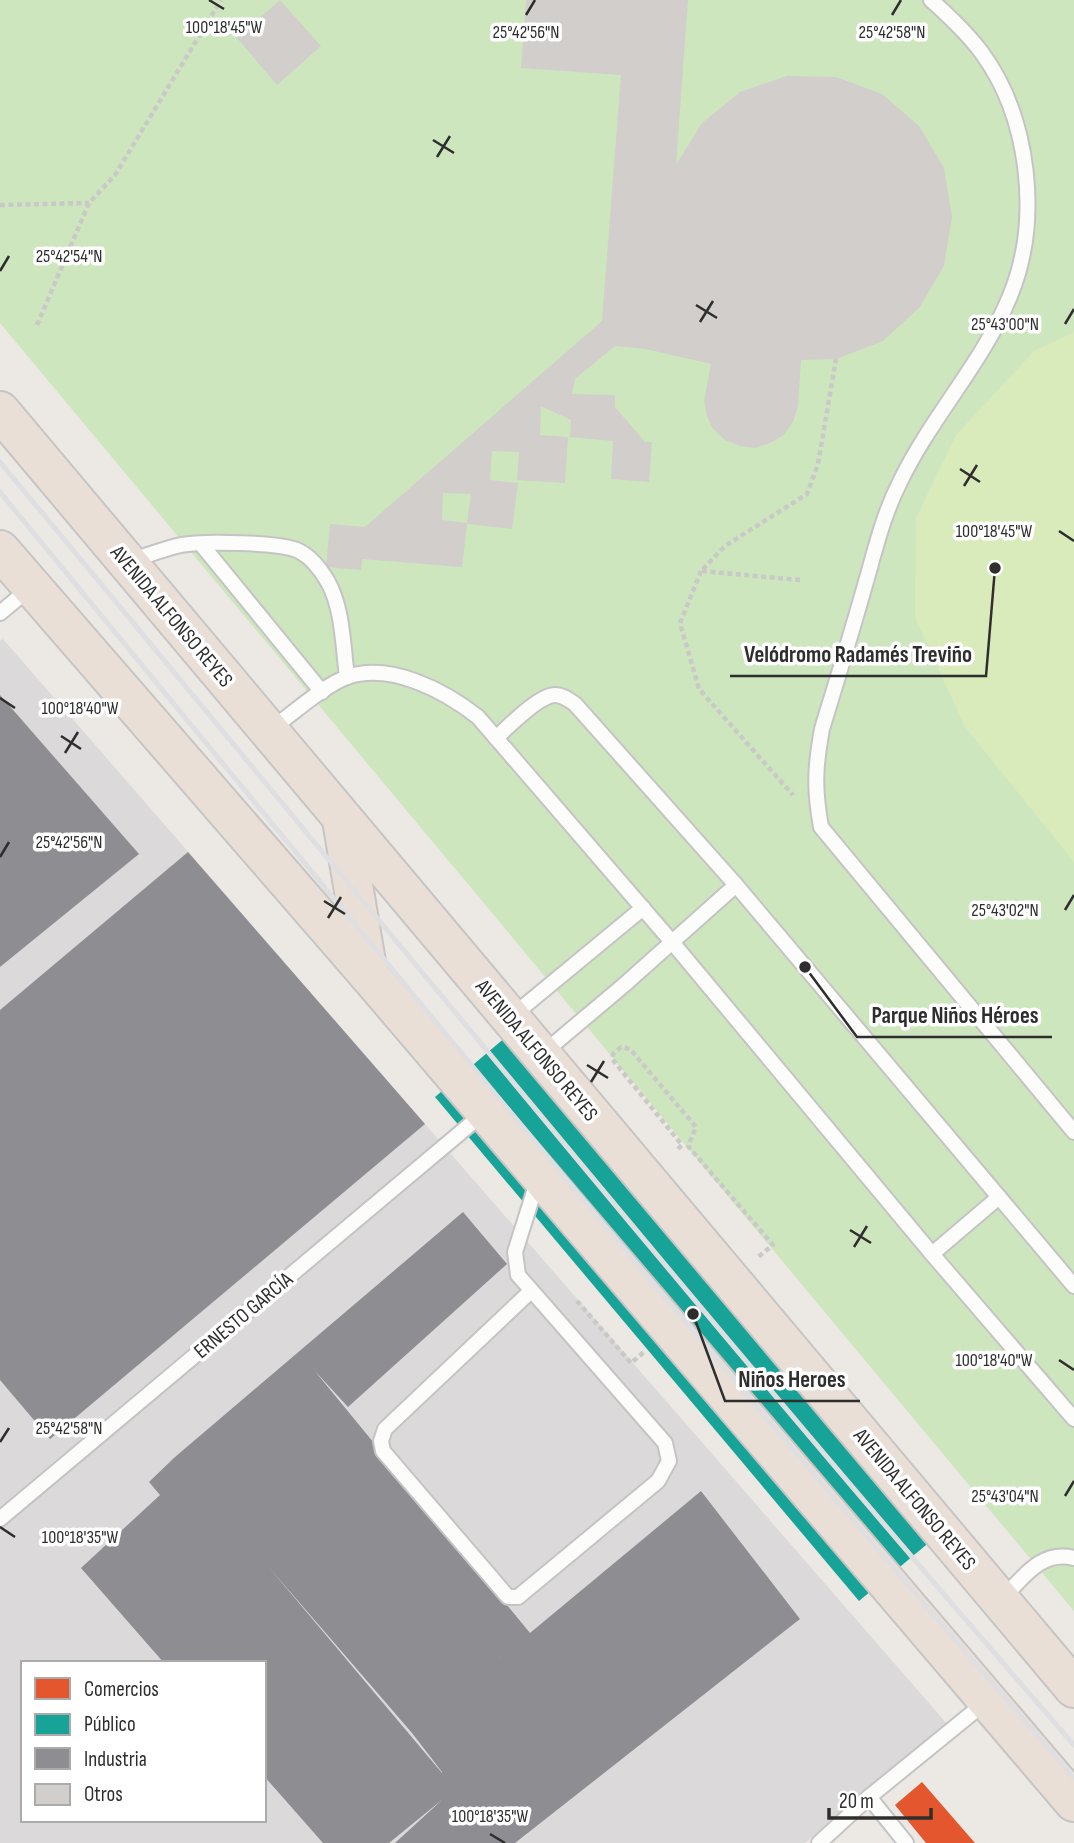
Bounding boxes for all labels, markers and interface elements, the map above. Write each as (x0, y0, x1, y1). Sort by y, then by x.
text: 100°18'45"W (186, 17, 262, 38)
text: 25°42'56"N (493, 22, 559, 43)
text: 25°42'58"N (859, 22, 925, 43)
text: 25°42'54"N (36, 246, 102, 267)
text: 25°43'00"N (971, 314, 1039, 335)
text: 100°18'45"W (956, 521, 1032, 542)
street label: AVENIDA ALFONSO REYES (105, 540, 238, 692)
callout: Velódromo Radamés Treviño (730, 632, 986, 676)
text: Velódromo Radamés Treviño (744, 641, 972, 669)
text: 100°18'40"W (41, 698, 119, 719)
text: 25°42'56"N (36, 832, 102, 853)
text: 25°43'02"N (971, 900, 1039, 921)
street label: AVENIDA ALFONSO REYES (470, 974, 603, 1126)
callout: Parque Niños Héroes (857, 993, 1052, 1037)
text: Parque Niños Héroes (871, 1002, 1039, 1030)
street label: ERNESTO GARCÍA (189, 1266, 298, 1364)
text: 100°18'40"W (955, 1350, 1033, 1371)
callout: Niños Heroes (725, 1357, 860, 1401)
text: Niños Heroes (738, 1366, 846, 1394)
text: 25°42'58"N (36, 1418, 102, 1439)
street label: AVENIDA ALFONSO REYES (848, 1423, 981, 1575)
text: 25°43'04"N (971, 1486, 1039, 1507)
text: 100°18'35"W (42, 1527, 118, 1548)
legend (21, 1661, 266, 1822)
text: Comercios (84, 1677, 159, 1702)
text: Público (84, 1712, 136, 1737)
text: Industria (84, 1747, 147, 1772)
scale bar (829, 1776, 930, 1820)
text: Otros (84, 1782, 123, 1807)
text: 20 m (839, 1789, 874, 1814)
text: 100°18'35"W (452, 1806, 528, 1827)

